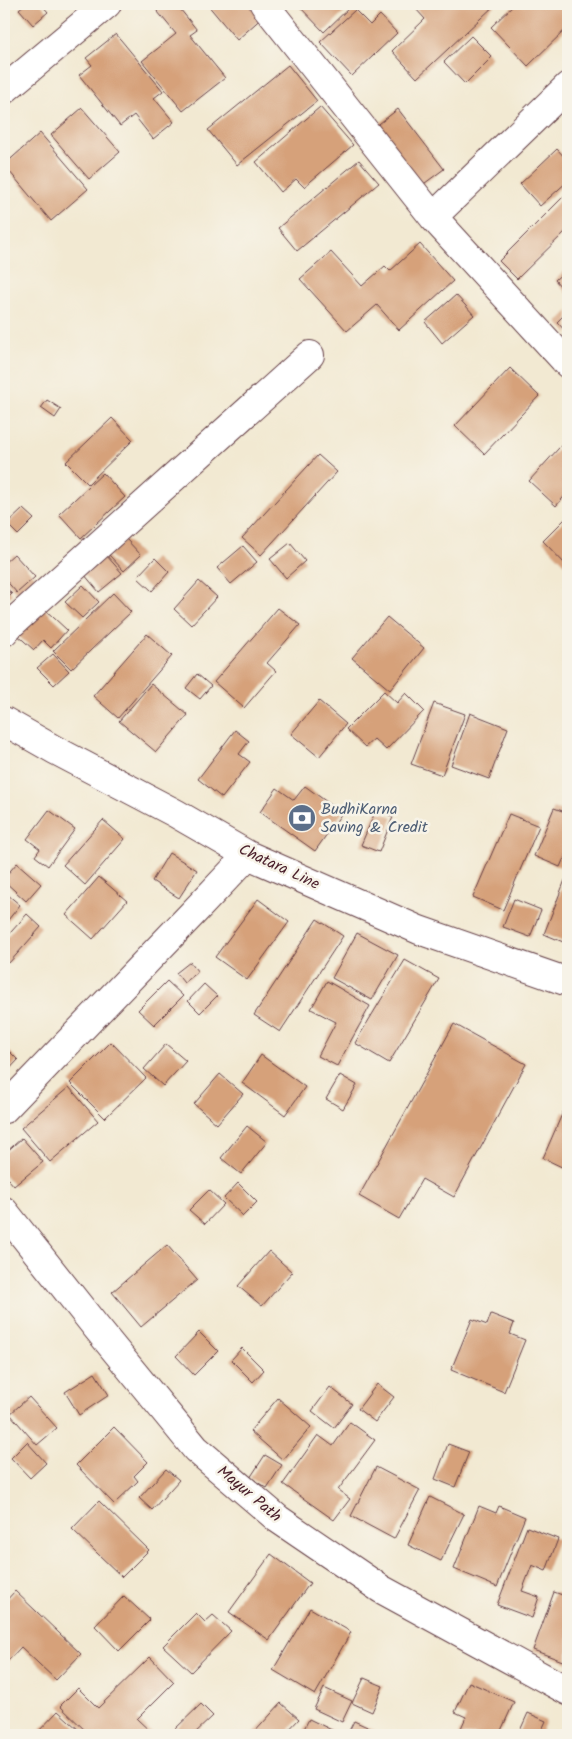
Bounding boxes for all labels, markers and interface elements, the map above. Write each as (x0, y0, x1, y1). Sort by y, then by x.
place label: BudhiKarna Saving & Credit (321, 797, 429, 840)
bank icon: BudhiKarna Saving & Credit (287, 803, 317, 833)
street label: Chatara Line (234, 837, 324, 897)
street label: Mayur Path (211, 1459, 287, 1529)

